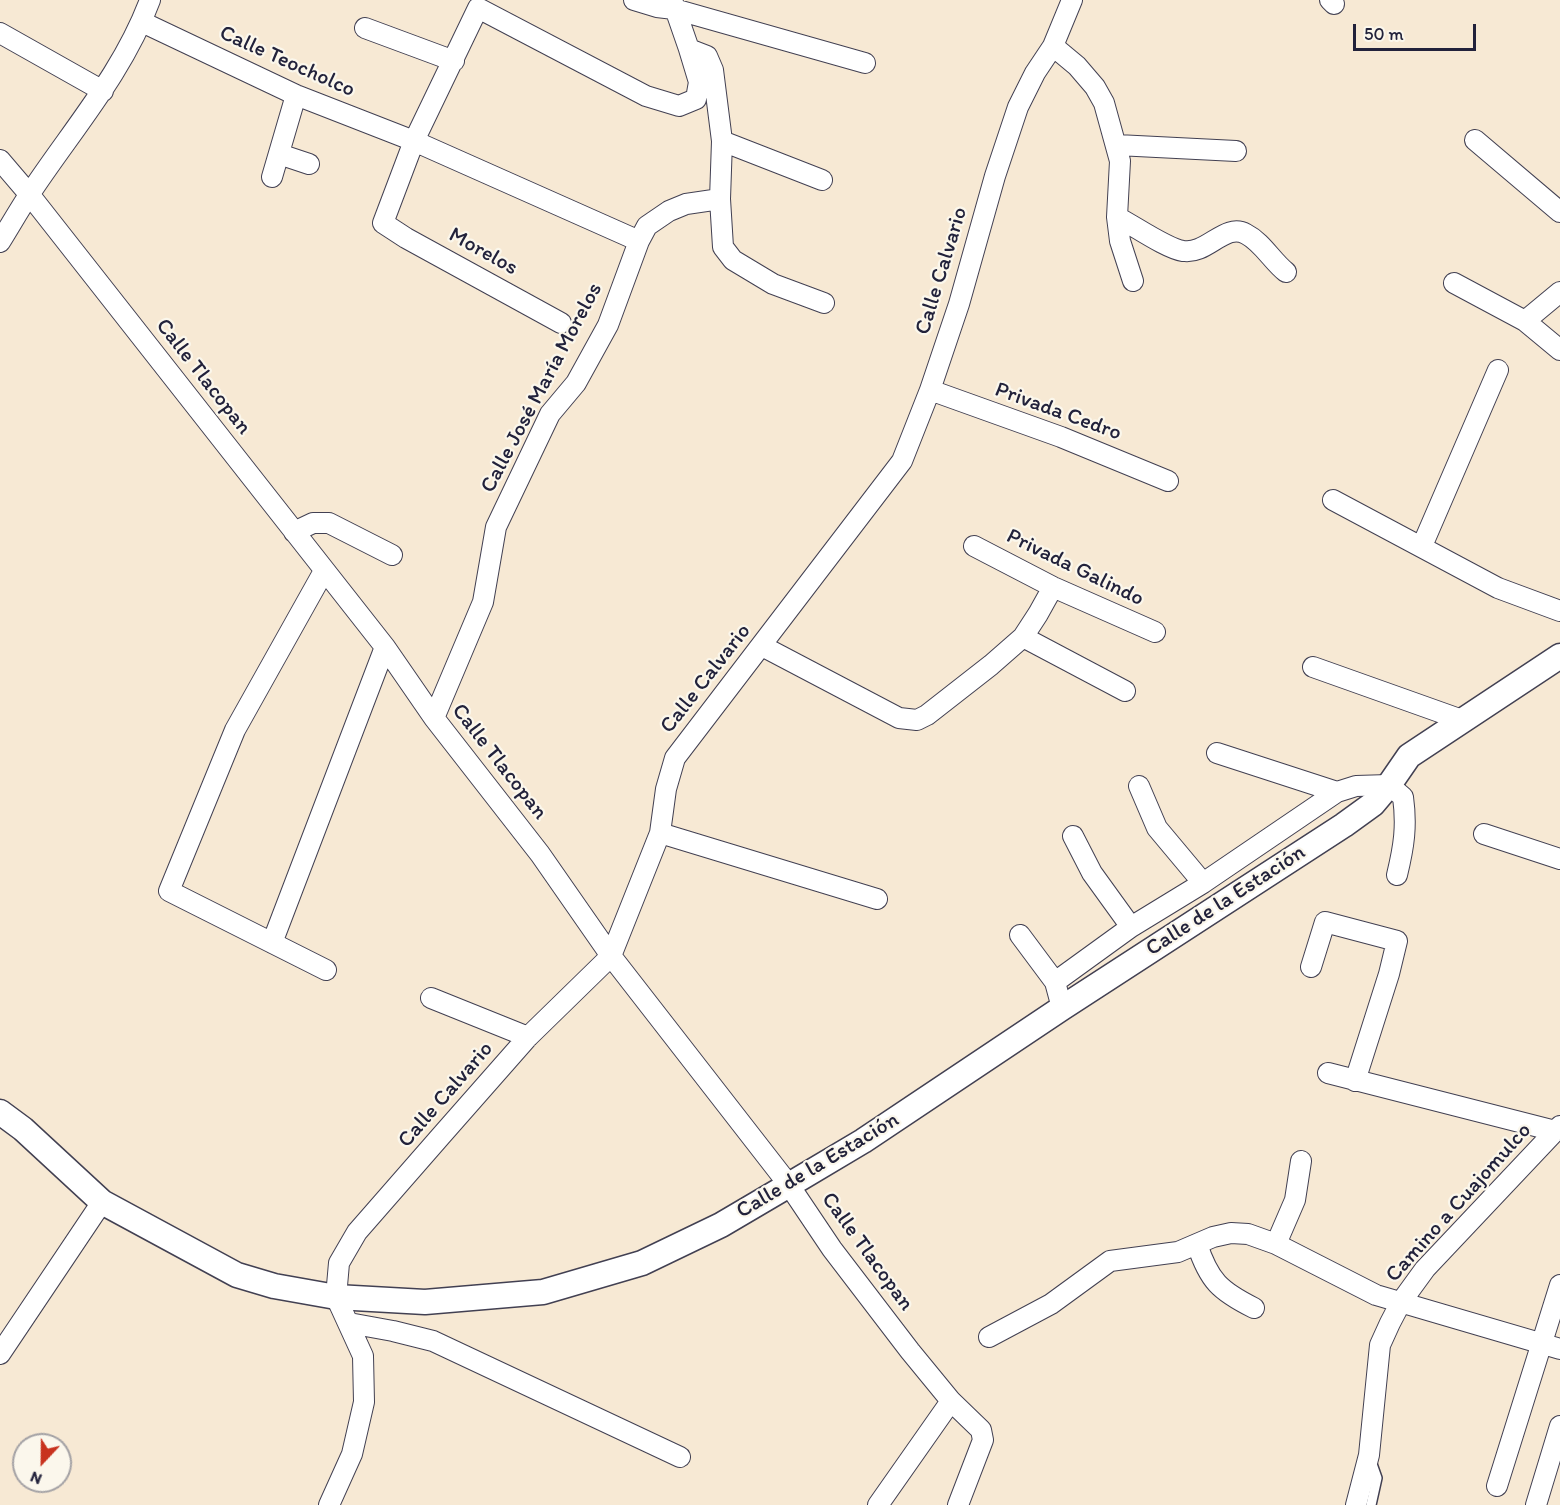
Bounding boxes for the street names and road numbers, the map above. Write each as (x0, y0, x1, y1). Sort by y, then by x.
street label: Calle Teocholco (215, 20, 359, 104)
street label: Calle Calvario (910, 204, 974, 338)
street label: Morelos (444, 222, 522, 282)
street label: Calle José María Morelos (475, 278, 609, 498)
street label: Calle Tlacopan (149, 314, 257, 440)
street label: Privada Cedro (991, 377, 1125, 447)
street label: Privada Galindo (1002, 523, 1148, 613)
street label: Calle Calvario (655, 619, 757, 739)
street label: Calle Tlacopan (445, 699, 553, 825)
street label: Calle de la Estación (1141, 840, 1311, 962)
street label: Calle Calvario (393, 1037, 499, 1153)
street label: Calle de la Estación (732, 1107, 904, 1225)
street label: Camino a Cuajomulco (1381, 1118, 1537, 1288)
street label: Calle Tlacopan (815, 1188, 919, 1316)

